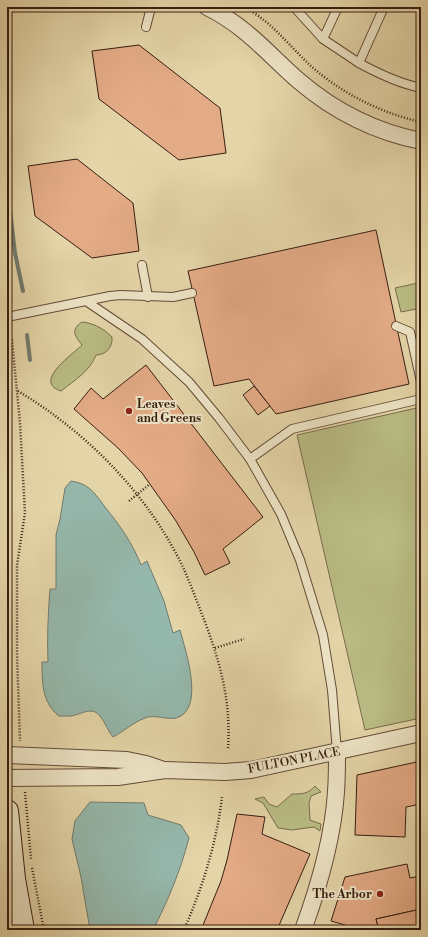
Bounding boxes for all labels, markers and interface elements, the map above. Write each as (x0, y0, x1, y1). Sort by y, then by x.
place label: Leaves and Greens (137, 397, 201, 426)
marker: Leaves and Greens (124, 406, 134, 416)
street label: FULTON PLACE (247, 744, 342, 777)
place label: The Arbor (313, 887, 372, 902)
marker: The Arbor (375, 889, 385, 899)

